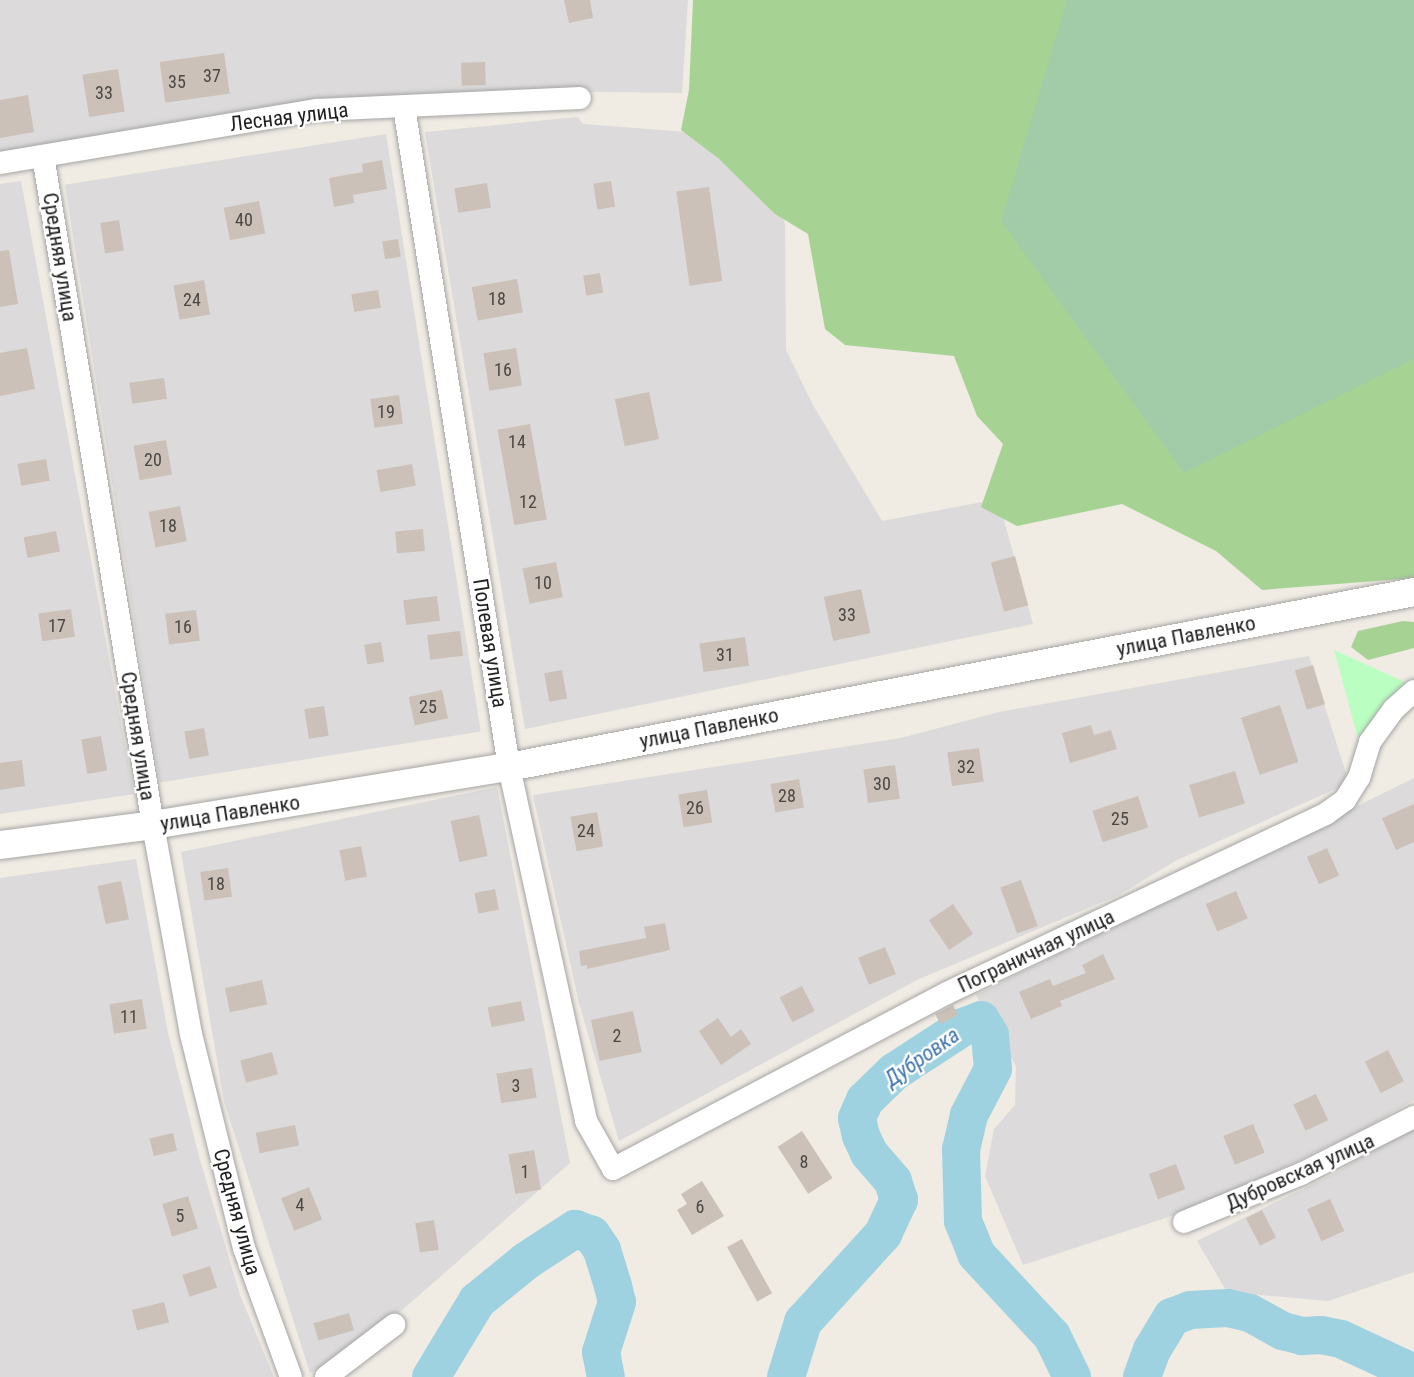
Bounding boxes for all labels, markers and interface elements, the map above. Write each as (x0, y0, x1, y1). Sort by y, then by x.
house number: 37 (203, 65, 221, 87)
house number: 35 (168, 71, 186, 93)
house number: 33 (95, 82, 113, 104)
street label: Лесная улица (228, 97, 350, 137)
street label: Средняя улица (37, 191, 83, 323)
house number: 40 (235, 209, 253, 231)
house number: 18 (488, 288, 506, 310)
house number: 24 (183, 289, 201, 311)
house number: 16 (494, 359, 512, 381)
house number: 19 (377, 401, 395, 423)
house number: 14 (508, 431, 526, 453)
house number: 20 (144, 449, 162, 471)
house number: 12 (519, 491, 537, 513)
house number: 18 (159, 515, 177, 537)
house number: 10 (534, 572, 552, 594)
street label: Полевая улица (467, 577, 513, 709)
house number: 33 (838, 604, 856, 626)
street label: улица Павленко (1114, 610, 1258, 662)
house number: 17 (48, 615, 66, 637)
house number: 16 (174, 616, 192, 638)
house number: 31 (716, 644, 734, 666)
street label: Средняя улица (115, 670, 161, 802)
house number: 25 (419, 696, 437, 718)
street label: улица Павленко (637, 702, 781, 754)
house number: 32 (957, 756, 975, 778)
house number: 30 (873, 773, 891, 795)
house number: 28 (778, 785, 796, 807)
street label: улица Павленко (158, 790, 302, 836)
house number: 26 (686, 797, 704, 819)
house number: 25 (1111, 808, 1129, 830)
house number: 24 (577, 820, 595, 842)
house number: 18 (207, 873, 225, 895)
street label: Пограничная улица (954, 904, 1118, 998)
house number: 11 (120, 1006, 138, 1028)
water label: Дубровка (879, 1022, 965, 1092)
house number: 2 (613, 1025, 621, 1047)
house number: 3 (512, 1075, 520, 1097)
street label: Дубровская улица (1222, 1128, 1378, 1216)
street label: Средняя улица (208, 1146, 266, 1278)
house number: 8 (800, 1151, 808, 1173)
house number: 1 (521, 1161, 529, 1183)
house number: 4 (296, 1194, 304, 1216)
house number: 6 (696, 1196, 704, 1218)
house number: 5 (176, 1205, 184, 1227)

